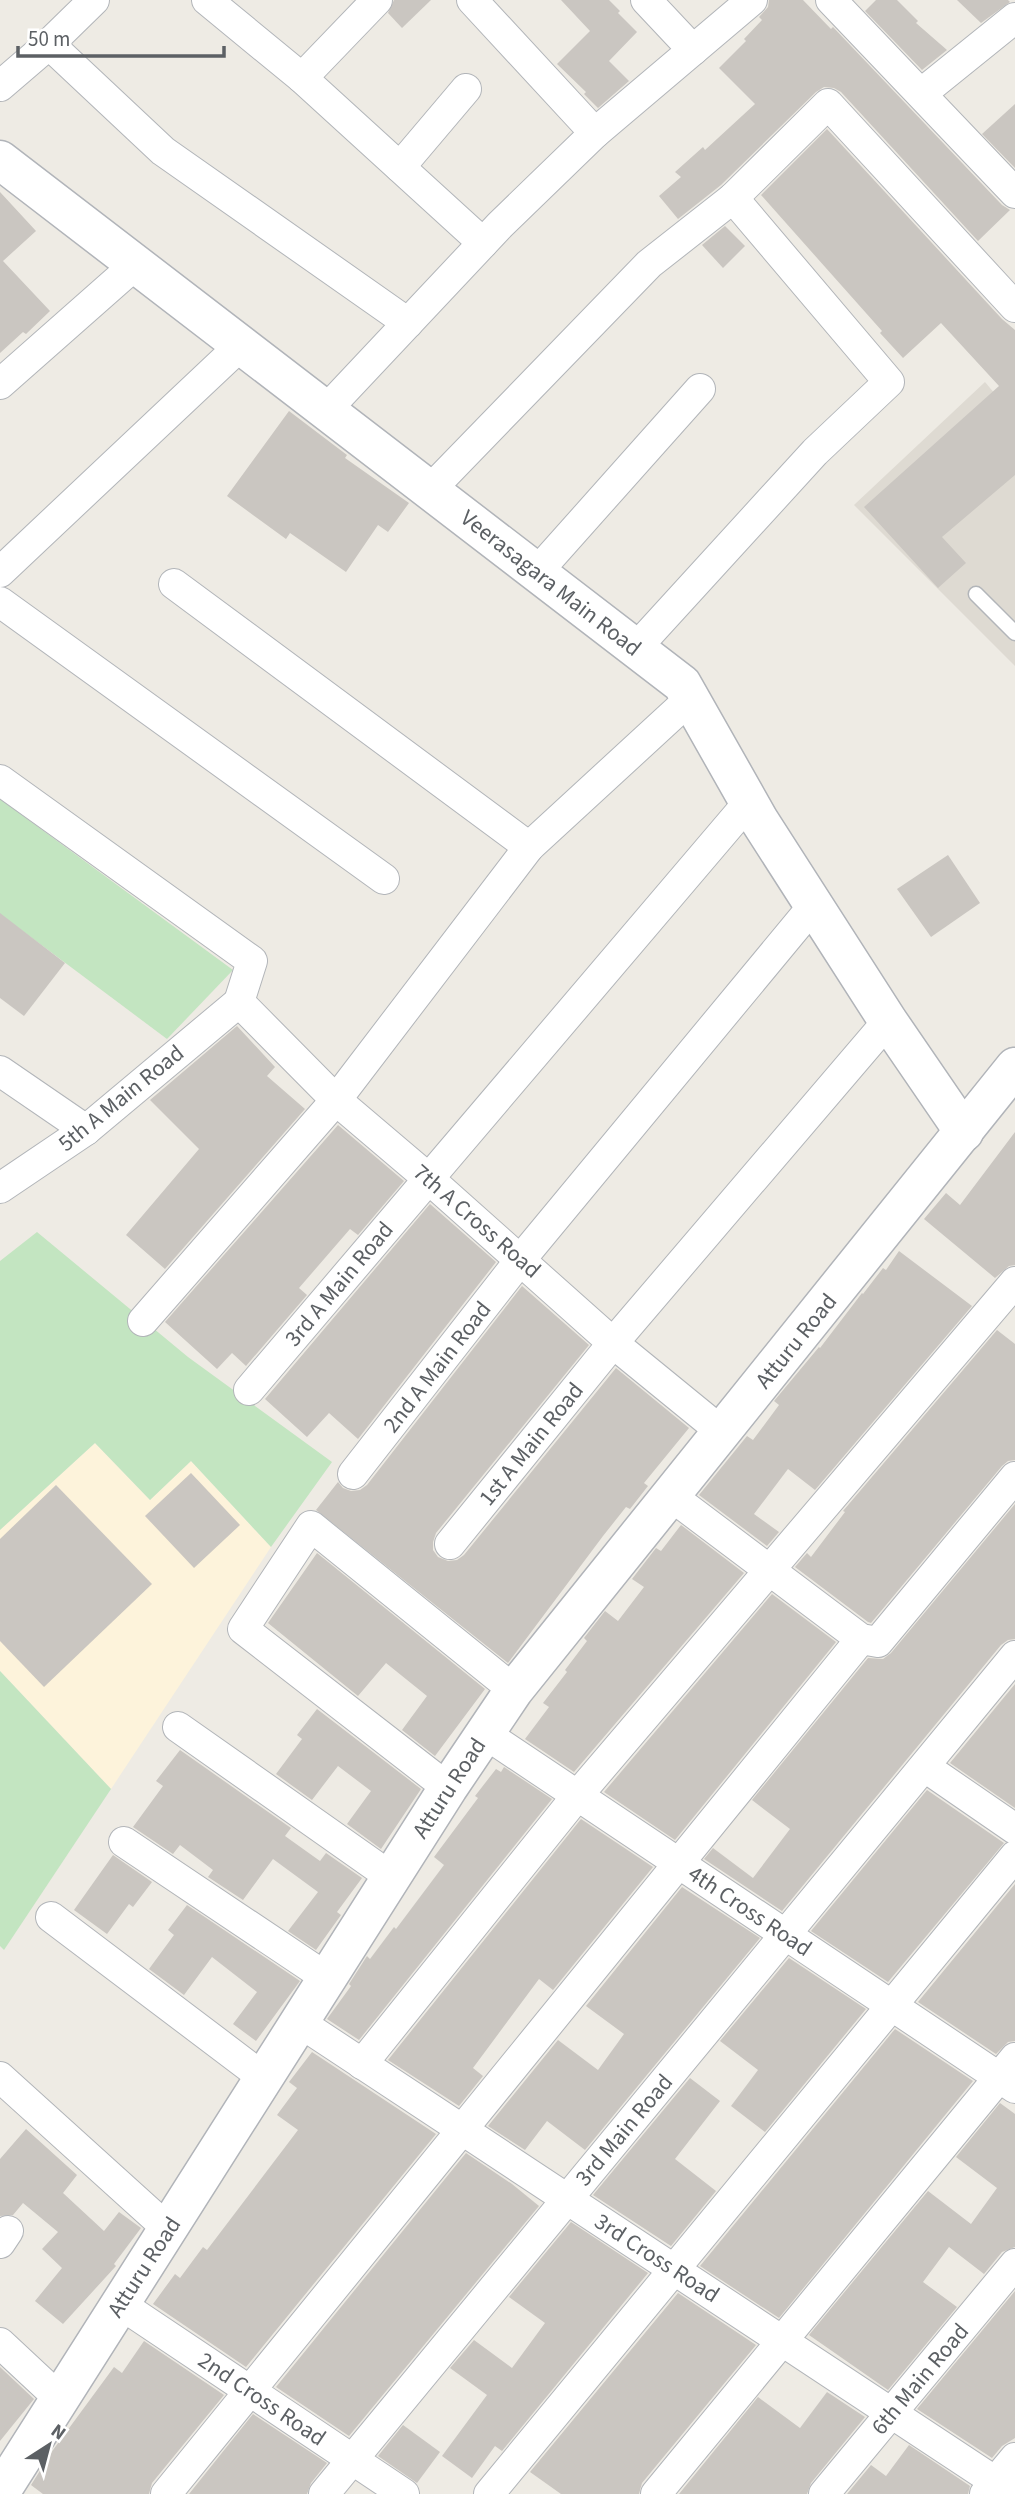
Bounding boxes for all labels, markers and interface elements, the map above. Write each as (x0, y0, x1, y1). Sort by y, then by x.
scale bar (18, 14, 224, 58)
text: 50 m (28, 24, 70, 54)
street label: Veerasagara Main Road (454, 502, 648, 664)
street label: 5th A Main Road (51, 1037, 191, 1159)
street label: 7th A Cross Road (406, 1156, 548, 1286)
street label: 3rd A Main Road (277, 1214, 401, 1354)
street label: Atturu Road (747, 1286, 845, 1396)
street label: 2nd A Main Road (375, 1294, 499, 1440)
street label: 1st A Main Road (471, 1375, 591, 1513)
street label: Atturu Road (404, 1731, 494, 1845)
street label: 4th Cross Road (682, 1857, 818, 1965)
street label: 3rd Main Road (567, 2067, 681, 2193)
street label: 3rd Cross Road (588, 2205, 726, 2311)
street label: Atturu Road (99, 2210, 189, 2324)
street label: 6th Main Road (863, 2316, 977, 2442)
street label: 2nd Cross Road (191, 2344, 333, 2454)
north arrow (14, 2410, 84, 2480)
text: N (45, 2418, 71, 2447)

